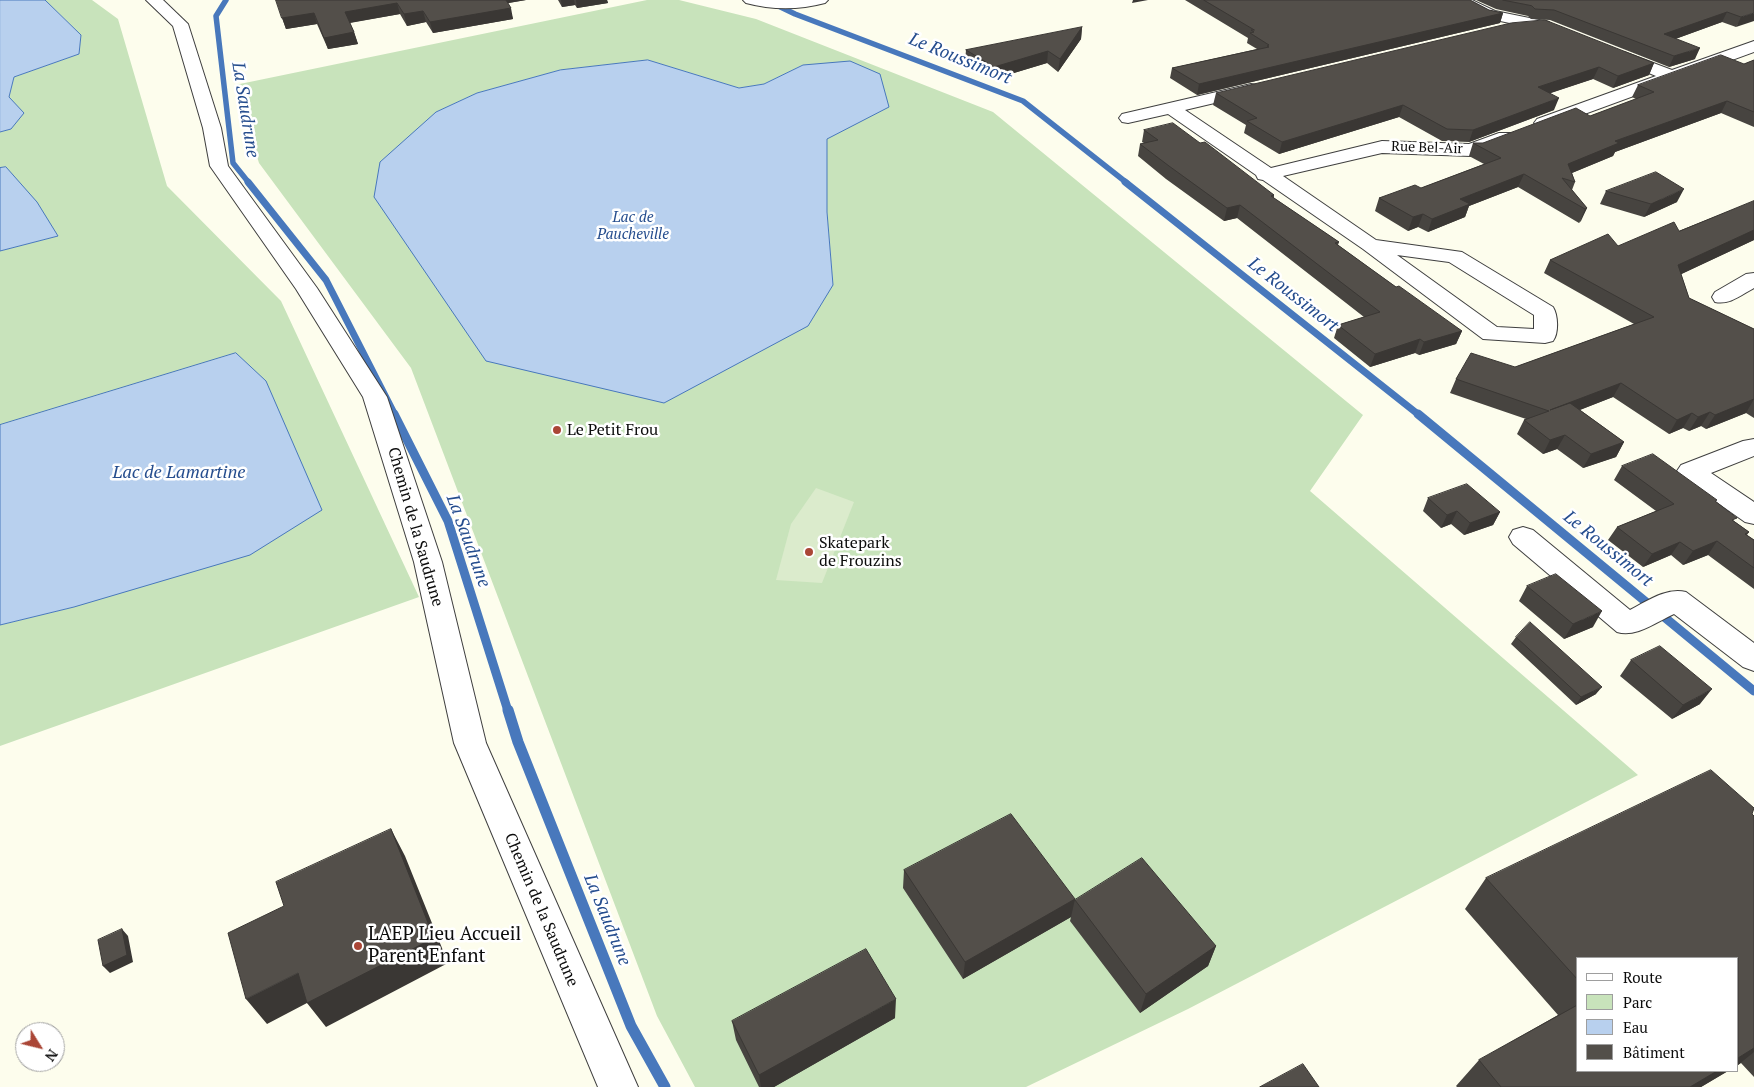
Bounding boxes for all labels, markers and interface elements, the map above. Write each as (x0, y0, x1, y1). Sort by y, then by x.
water label: Le Roussimort (906, 29, 1014, 89)
water label: La Saudrune (227, 60, 263, 160)
street label: Rue Bel-Air (1391, 138, 1463, 158)
water label: Lac de Paucheville (597, 209, 669, 244)
water label: Le Roussimort (1243, 253, 1343, 337)
place label: Le Petit Frou (567, 420, 658, 440)
marker: Le Petit Frou (551, 424, 563, 436)
street label: Chemin de la Saudrune (383, 445, 447, 609)
water label: Lac de Lamartine (112, 462, 246, 484)
water label: La Saudrune (441, 492, 495, 590)
water label: Le Roussimort (1559, 506, 1657, 592)
place label: Skatepark de Frouzins (819, 533, 902, 571)
marker: Skatepark de Frouzins (803, 546, 815, 558)
street label: Chemin de la Saudrune (500, 830, 582, 990)
water label: La Saudrune (579, 871, 635, 969)
place label: LAEP Lieu Accueil Parent Enfant (368, 924, 521, 968)
marker: LAEP Lieu Accueil Parent Enfant (352, 940, 364, 952)
legend (1576, 957, 1739, 1072)
text: Route (1623, 967, 1662, 987)
text: Parc (1623, 992, 1652, 1012)
text: Eau (1623, 1017, 1648, 1037)
north arrow (15, 1022, 65, 1072)
text: Bâtiment (1623, 1042, 1685, 1062)
text: N (41, 1046, 63, 1065)

